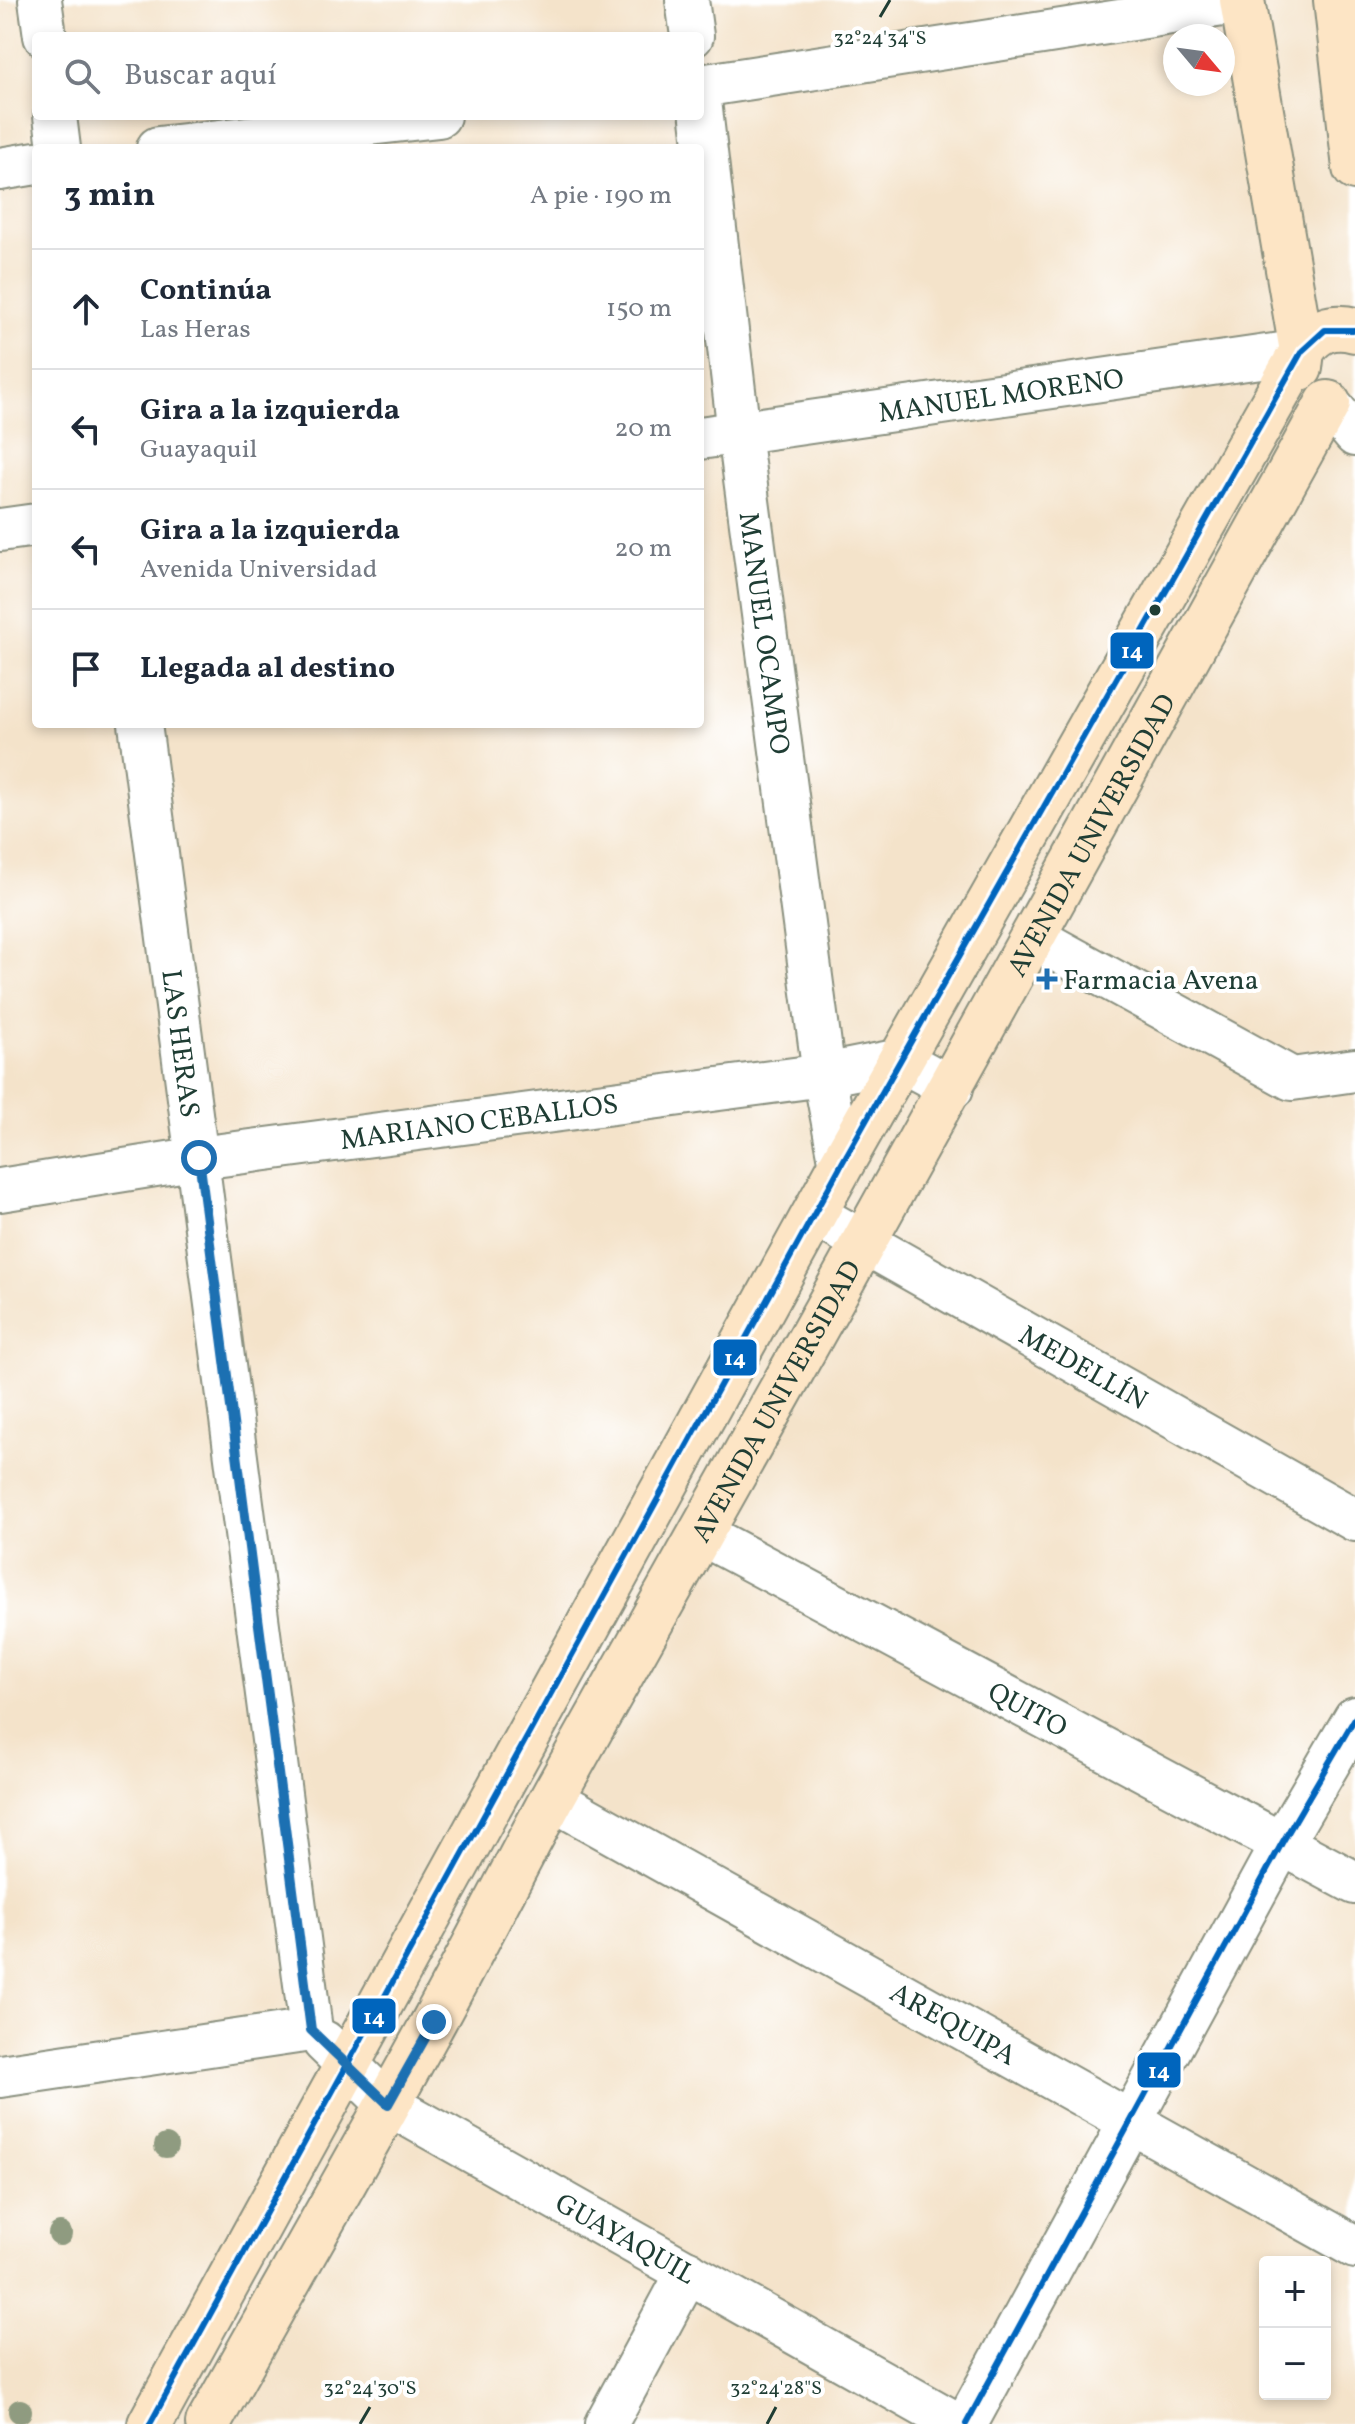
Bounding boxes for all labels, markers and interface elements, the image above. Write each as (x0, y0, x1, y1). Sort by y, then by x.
north arrow (1163, 24, 1235, 96)
text: 32°24'34"S (833, 25, 927, 53)
search box (32, 32, 704, 120)
icon: search (60, 54, 104, 98)
text: Buscar aquí (124, 55, 277, 97)
text: 3 min (64, 173, 155, 220)
text: A pie · 190 m (530, 178, 672, 214)
text: Continúa (140, 270, 272, 312)
icon: ahead (64, 287, 108, 331)
text: 150 m (606, 291, 672, 327)
text: Las Heras (140, 312, 251, 348)
street label: MANUEL MORENO (876, 360, 1126, 434)
text: Gira a la izquierda (140, 390, 400, 432)
icon: left (64, 407, 108, 451)
text: 20 m (614, 411, 672, 447)
text: Guayaquil (140, 432, 257, 468)
text: Gira a la izquierda (140, 510, 400, 552)
street label: MANUEL OCAMPO (728, 510, 798, 757)
icon: left (64, 527, 108, 571)
text: 20 m (614, 531, 672, 567)
text: Avenida Universidad (140, 552, 378, 588)
unlabelled marker (1147, 602, 1163, 618)
line badge: 14 (1109, 631, 1155, 670)
text: 14 (1121, 637, 1143, 668)
icon: arrive (64, 647, 108, 691)
text: Llegada al destino (140, 648, 395, 690)
street label: AVENIDA UNIVERSIDAD (999, 687, 1187, 984)
place label: Farmacia Avena (1063, 962, 1259, 1001)
street label: LAS HERAS (150, 967, 208, 1120)
marker: Farmacia Avena (1038, 970, 1056, 988)
street label: MARIANO CEBALLOS (338, 1086, 621, 1161)
route start (181, 1140, 217, 1176)
street label: AVENIDA UNIVERSIDAD (683, 1254, 872, 1550)
street label: MEDELLÍN (1011, 1317, 1154, 1421)
line badge: 14 (712, 1338, 758, 1377)
text: 14 (724, 1344, 746, 1375)
street label: QUITO (980, 1673, 1074, 1748)
street label: AREQUIPA (882, 1974, 1023, 2076)
line badge: 14 (351, 1997, 397, 2035)
text: 14 (363, 2003, 385, 2034)
route end (416, 2004, 452, 2040)
line badge: 14 (1136, 2051, 1182, 2089)
text: 14 (1148, 2057, 1170, 2088)
street label: GUAYAQUIL (547, 2185, 702, 2295)
map controls (1259, 2256, 1331, 2400)
button: + (1259, 2256, 1331, 2328)
button: − (1259, 2328, 1331, 2400)
text: 32°24'30"S (324, 2375, 416, 2403)
text: 32°24'28"S (730, 2375, 822, 2403)

